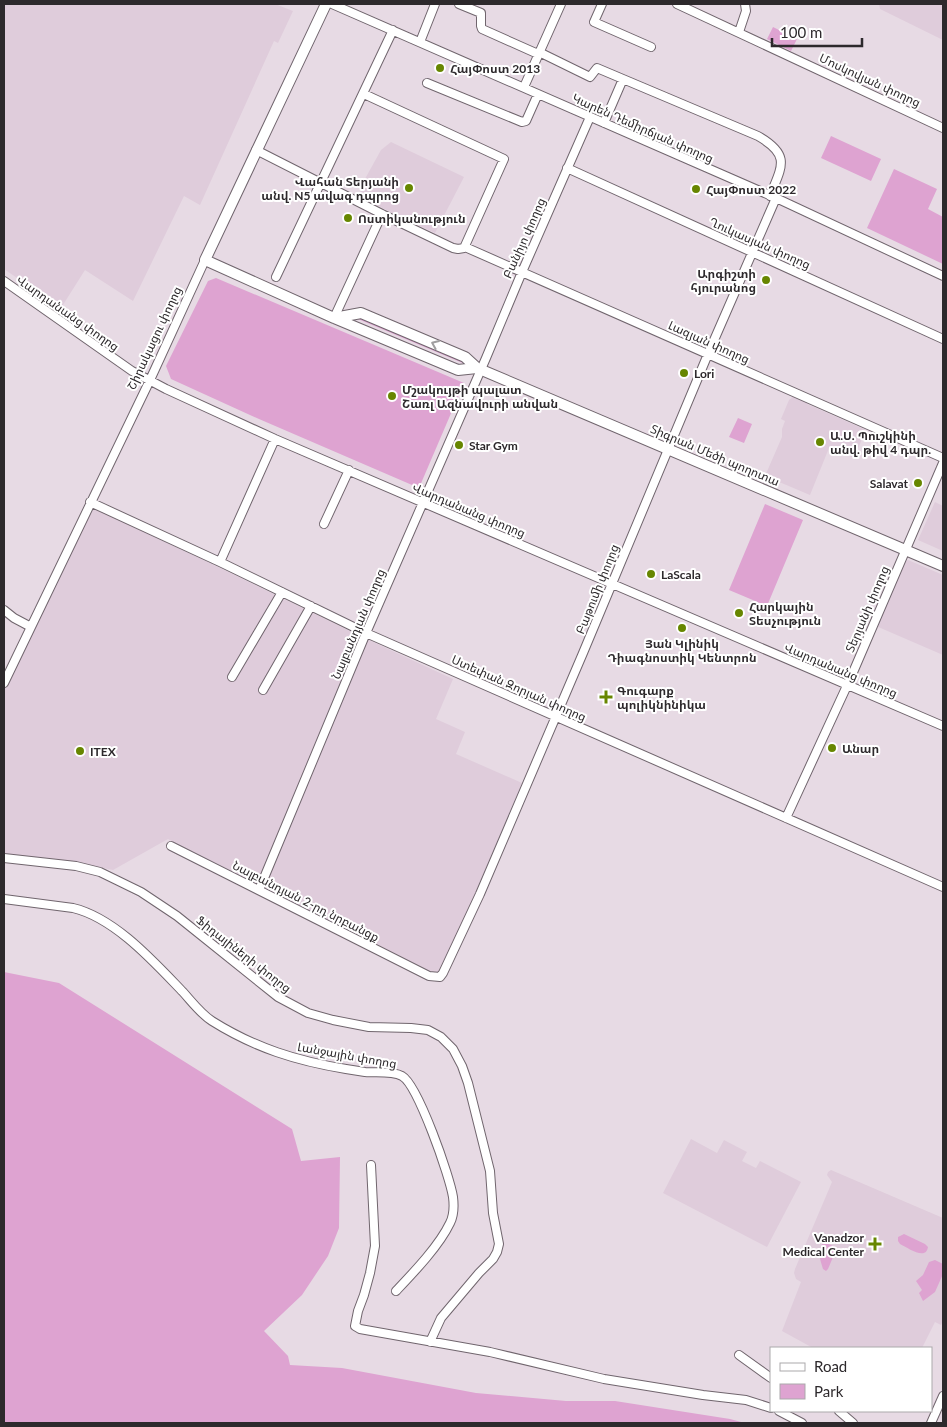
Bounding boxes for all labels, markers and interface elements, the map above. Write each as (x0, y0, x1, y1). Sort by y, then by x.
scale bar (772, 15, 862, 47)
text: 100 m (780, 23, 822, 41)
street label: Մոսկովյան փողոց (817, 50, 923, 110)
place label: ՀայՓոստ 2013 (450, 61, 540, 76)
marker: ՀայՓոստ 2013 (434, 62, 446, 74)
street label: Կարեն Դեմիրճյան փողոց (570, 90, 716, 166)
place label: Վահան Տերյանի անվ. N5 ավագ դպրոց (261, 174, 399, 203)
marker: Վահան Տերյանի անվ. N5 ավագ դպրոց (403, 182, 415, 194)
place label: ՀայՓոստ 2022 (706, 182, 796, 197)
marker: ՀայՓոստ 2022 (690, 183, 702, 195)
street label: Բանիյո փողոց (500, 195, 548, 281)
place label: Ոստիկանություն (358, 211, 466, 226)
marker: Ոստիկանություն (342, 212, 354, 224)
street label: Ղուկասյան փողոց (707, 214, 813, 272)
place label: Արգիշտի հյուրանոց (691, 266, 756, 295)
street label: Վարդանանց փողոց (14, 272, 122, 354)
marker: Արգիշտի հյուրանոց (760, 274, 772, 286)
street label: Շիրակացու փողոց (124, 284, 184, 392)
street label: Լազյան փողոց (666, 317, 752, 367)
one-way arrow (431, 340, 440, 351)
place label: Lori (694, 366, 714, 381)
marker: Lori (678, 367, 690, 379)
place label: Մշակույթի պալատ Շառլ Ազնավուրի անվան (402, 382, 558, 411)
marker: Մշակույթի պալատ Շառլ Ազնավուրի անվան (386, 390, 398, 402)
street label: Տիգրան Մեծի պողոտա (648, 421, 782, 489)
place label: Ա.Ս. Պուշկինի անվ. թիվ 4 դպր. (830, 428, 931, 457)
marker: Ա.Ս. Պուշկինի անվ. թիվ 4 դպր. (814, 436, 826, 448)
place label: Star Gym (469, 438, 518, 453)
marker: Star Gym (453, 439, 465, 451)
place label: Salavat (870, 476, 909, 491)
marker: Salavat (912, 477, 924, 489)
street label: Վարդանանց փողոց (410, 479, 528, 541)
street label: Բաթումի փողոց (572, 542, 622, 636)
street label: Տերյանի փողոց (842, 564, 892, 654)
street label: Նալբանդյան փողոց (328, 566, 388, 682)
place label: LaScala (661, 567, 701, 582)
marker: LaScala (645, 568, 657, 580)
place label: Հարկային Տեսչություն (749, 599, 821, 628)
marker: Հարկային Տեսչություն (733, 607, 745, 619)
marker: Յան Կլինիկ Դիագնոստիկ Կենտրոն (676, 622, 688, 634)
place label: Յան Կլինիկ Դիագնոստիկ Կենտրոն (607, 636, 757, 665)
street label: Վարդանանց փողոց (782, 639, 900, 701)
street label: Ստեփան Զորյան փողոց (449, 651, 589, 725)
place label: Գուգարք պոլիկնինիկա (617, 683, 706, 712)
marker: Գուգարք պոլիկնինիկա (599, 690, 613, 704)
place label: Անար (842, 741, 879, 756)
marker: Անար (826, 742, 838, 754)
place label: ITEX (90, 744, 117, 759)
marker: ITEX (74, 745, 86, 757)
street label: Նալբանդյան 2-րդ նրբանցք (230, 857, 382, 945)
street label: Ֆիդայիների փողոց (194, 912, 294, 996)
street label: Լանջային փողոց (296, 1039, 398, 1071)
place label: Vanadzor Medical Center (783, 1230, 865, 1259)
marker: Vanadzor Medical Center (868, 1237, 882, 1251)
legend (770, 1347, 932, 1412)
text: Road (814, 1357, 847, 1375)
text: Park (814, 1382, 844, 1400)

